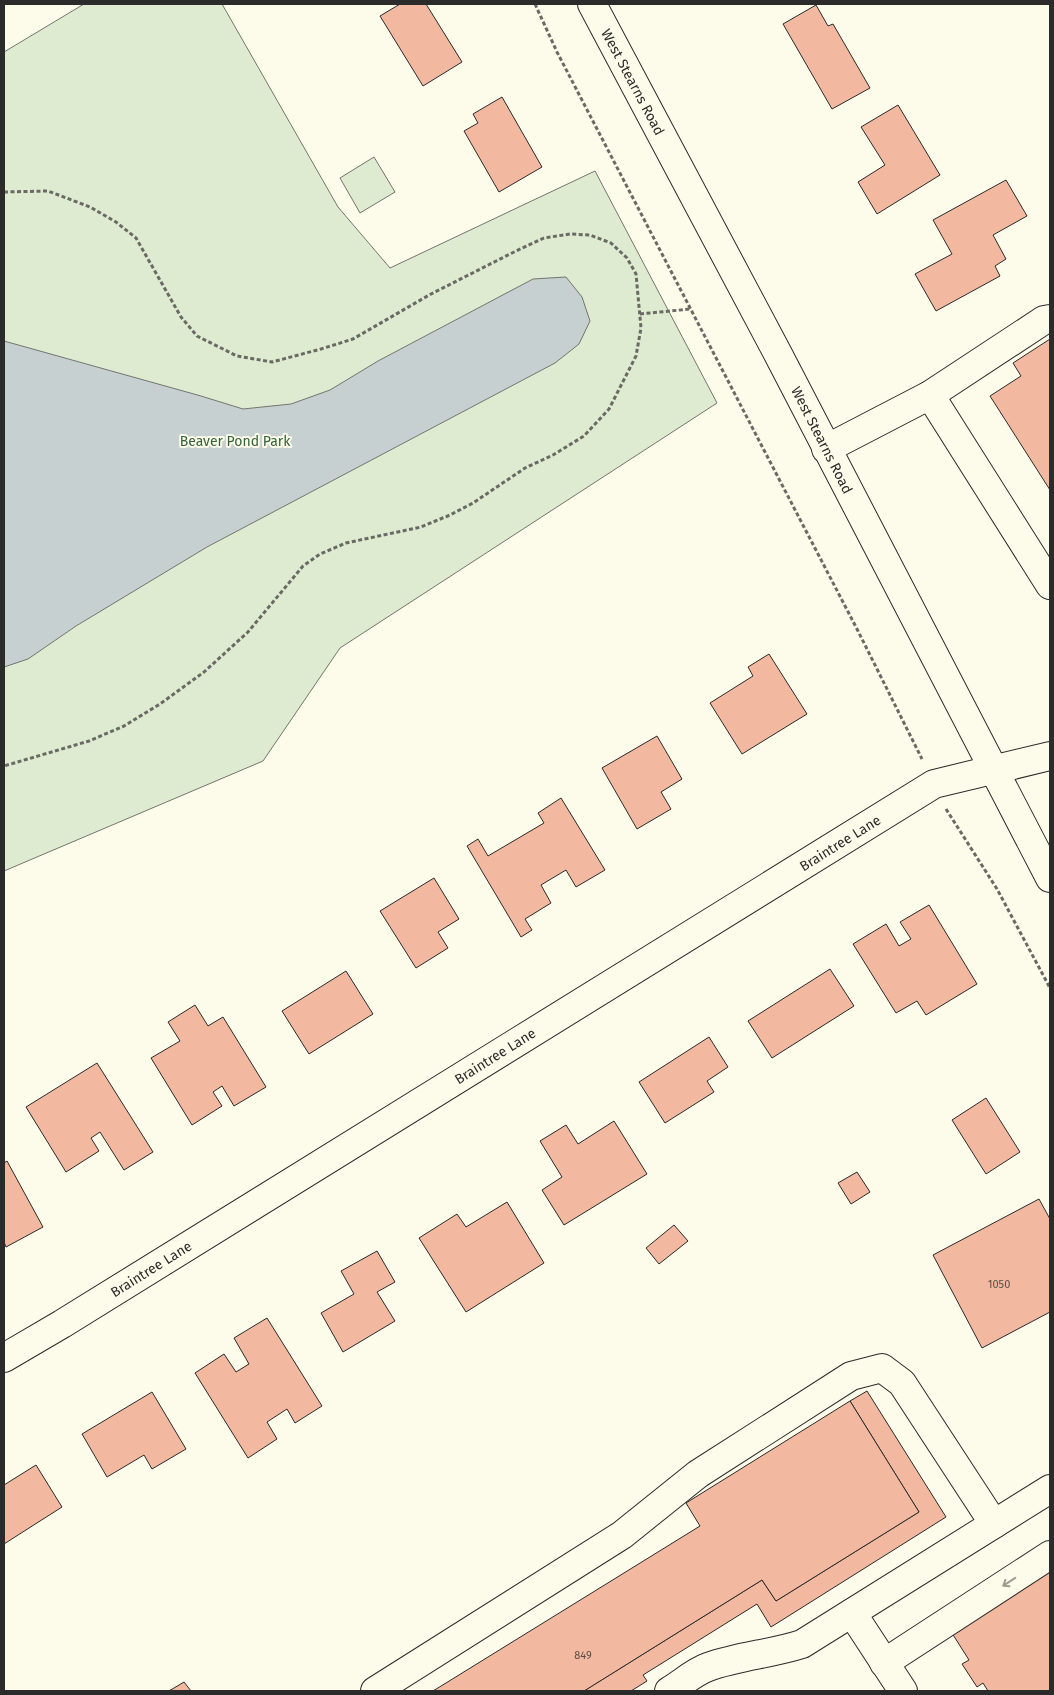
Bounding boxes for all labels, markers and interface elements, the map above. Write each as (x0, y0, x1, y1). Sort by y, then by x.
street label: West Stearns Road (597, 26, 668, 138)
street label: West Stearns Road (787, 384, 856, 497)
park label: Beaver Pond Park (180, 433, 291, 450)
street label: Braintree Lane (797, 812, 884, 875)
street label: Braintree Lane (452, 1025, 539, 1088)
street label: Braintree Lane (108, 1238, 195, 1301)
house number: 1050 (988, 1278, 1010, 1291)
one-way arrow (1003, 1577, 1017, 1587)
house number: 849 (574, 1649, 592, 1662)

